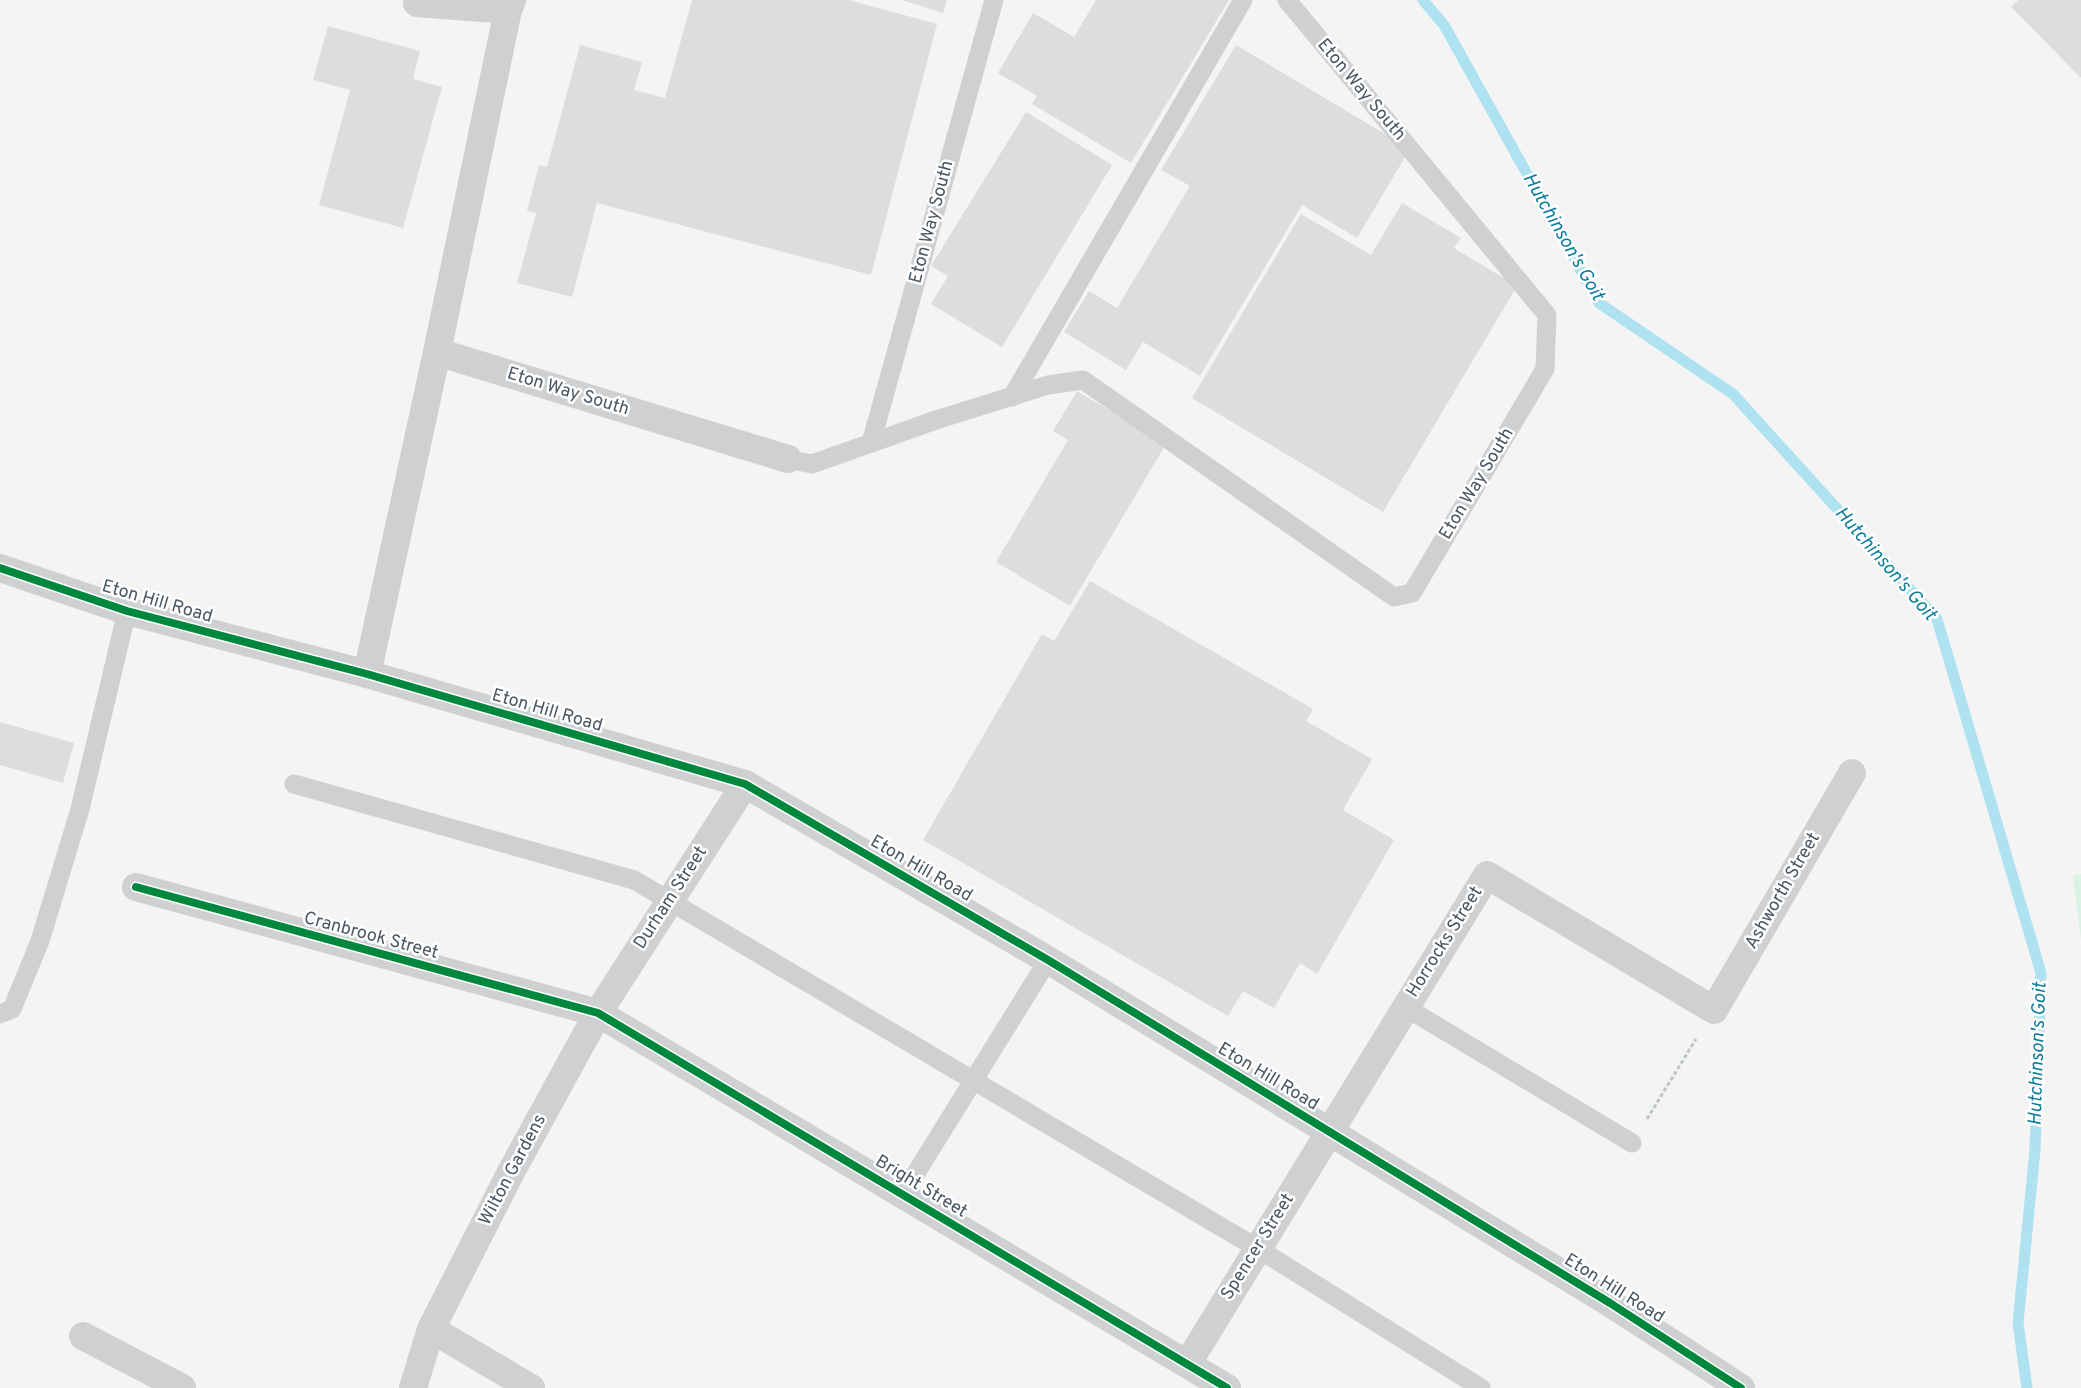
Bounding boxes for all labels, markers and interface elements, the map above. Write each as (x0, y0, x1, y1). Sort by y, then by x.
street label: Eton Way South (1312, 34, 1410, 146)
street label: Eton Way South (905, 158, 959, 286)
water label: Hutchinson's Goit (1517, 169, 1610, 306)
street label: Eton Way South (504, 363, 632, 421)
street label: Eton Way South (1435, 424, 1519, 544)
water label: Hutchinson's Goit (1829, 502, 1942, 627)
street label: Eton Hill Road (99, 575, 215, 629)
street label: Eton Hill Road (489, 684, 605, 738)
street label: Ashworth Street (1740, 829, 1826, 953)
street label: Eton Hill Road (866, 831, 976, 907)
street label: Durham Street (629, 842, 713, 954)
street label: Horrocks Street (1402, 882, 1488, 1002)
street label: Cranbrook Street (301, 907, 441, 965)
water label: Hutchinson's Goit (2024, 981, 2053, 1126)
street label: Eton Hill Road (1213, 1038, 1323, 1116)
street label: Wilton Gardens (474, 1110, 552, 1230)
street label: Bright Street (871, 1150, 971, 1224)
street label: Spencer Street (1216, 1189, 1300, 1305)
street label: Eton Hill Road (1560, 1249, 1668, 1329)

